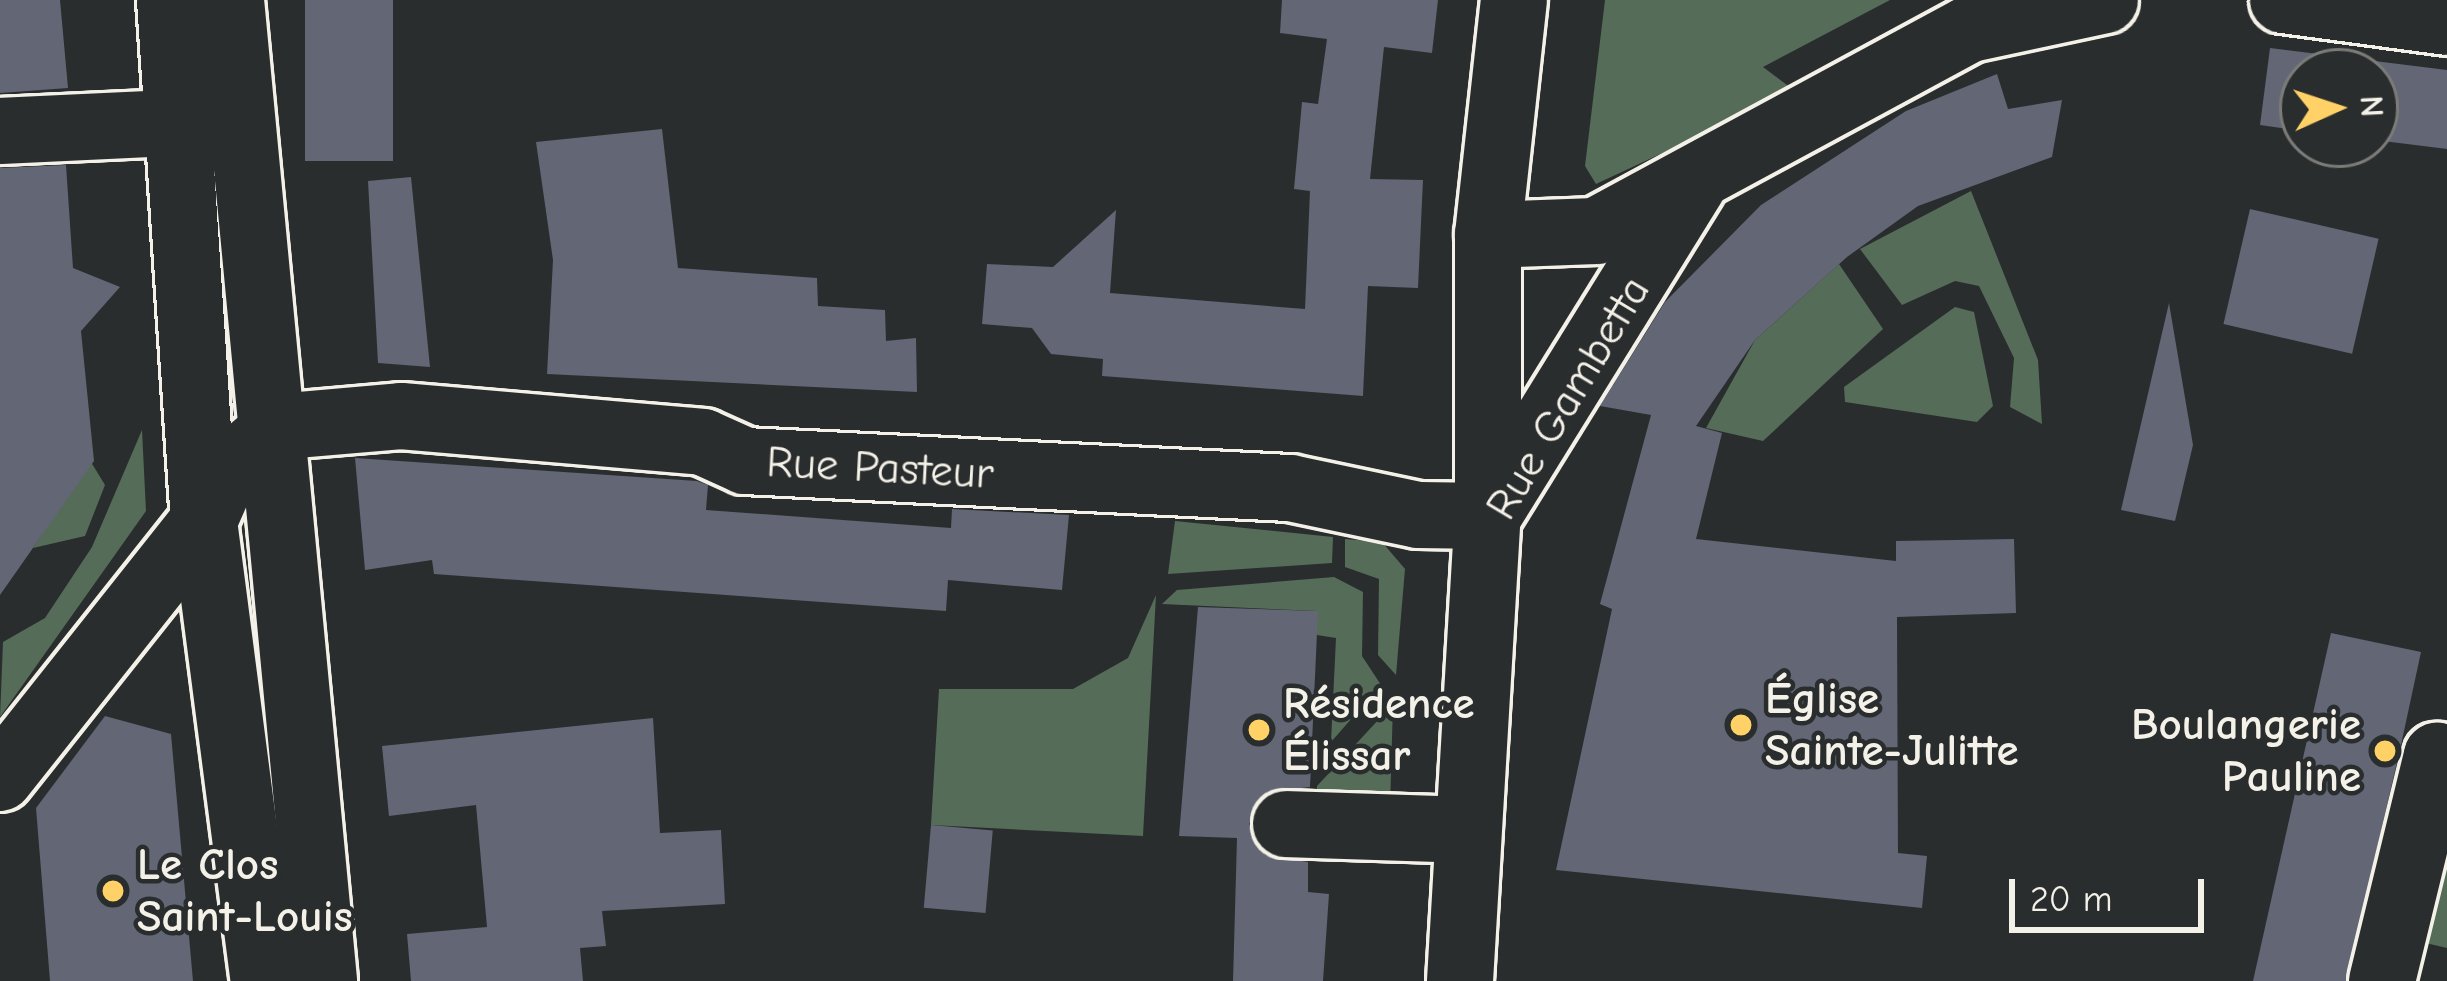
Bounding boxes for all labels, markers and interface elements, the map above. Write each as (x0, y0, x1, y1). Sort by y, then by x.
north arrow (2279, 48, 2399, 168)
text: N (2352, 95, 2391, 118)
street label: Rue Gambetta (1474, 267, 1662, 529)
street label: Rue Pasteur (765, 435, 995, 501)
place label: Église Sainte-Julitte (1765, 672, 2019, 778)
place label: Résidence Élissar (1283, 677, 1475, 783)
place label: Boulangerie Pauline (2131, 698, 2361, 804)
marker: Église Sainte-Julitte (1728, 712, 1754, 738)
marker: Résidence Élissar (1246, 717, 1272, 743)
marker: Boulangerie Pauline (2372, 738, 2398, 764)
place label: Le Clos Saint-Louis (137, 838, 353, 944)
scale bar (2015, 855, 2210, 929)
marker: Le Clos Saint-Louis (100, 878, 126, 904)
text: 20 m (2030, 879, 2113, 920)

